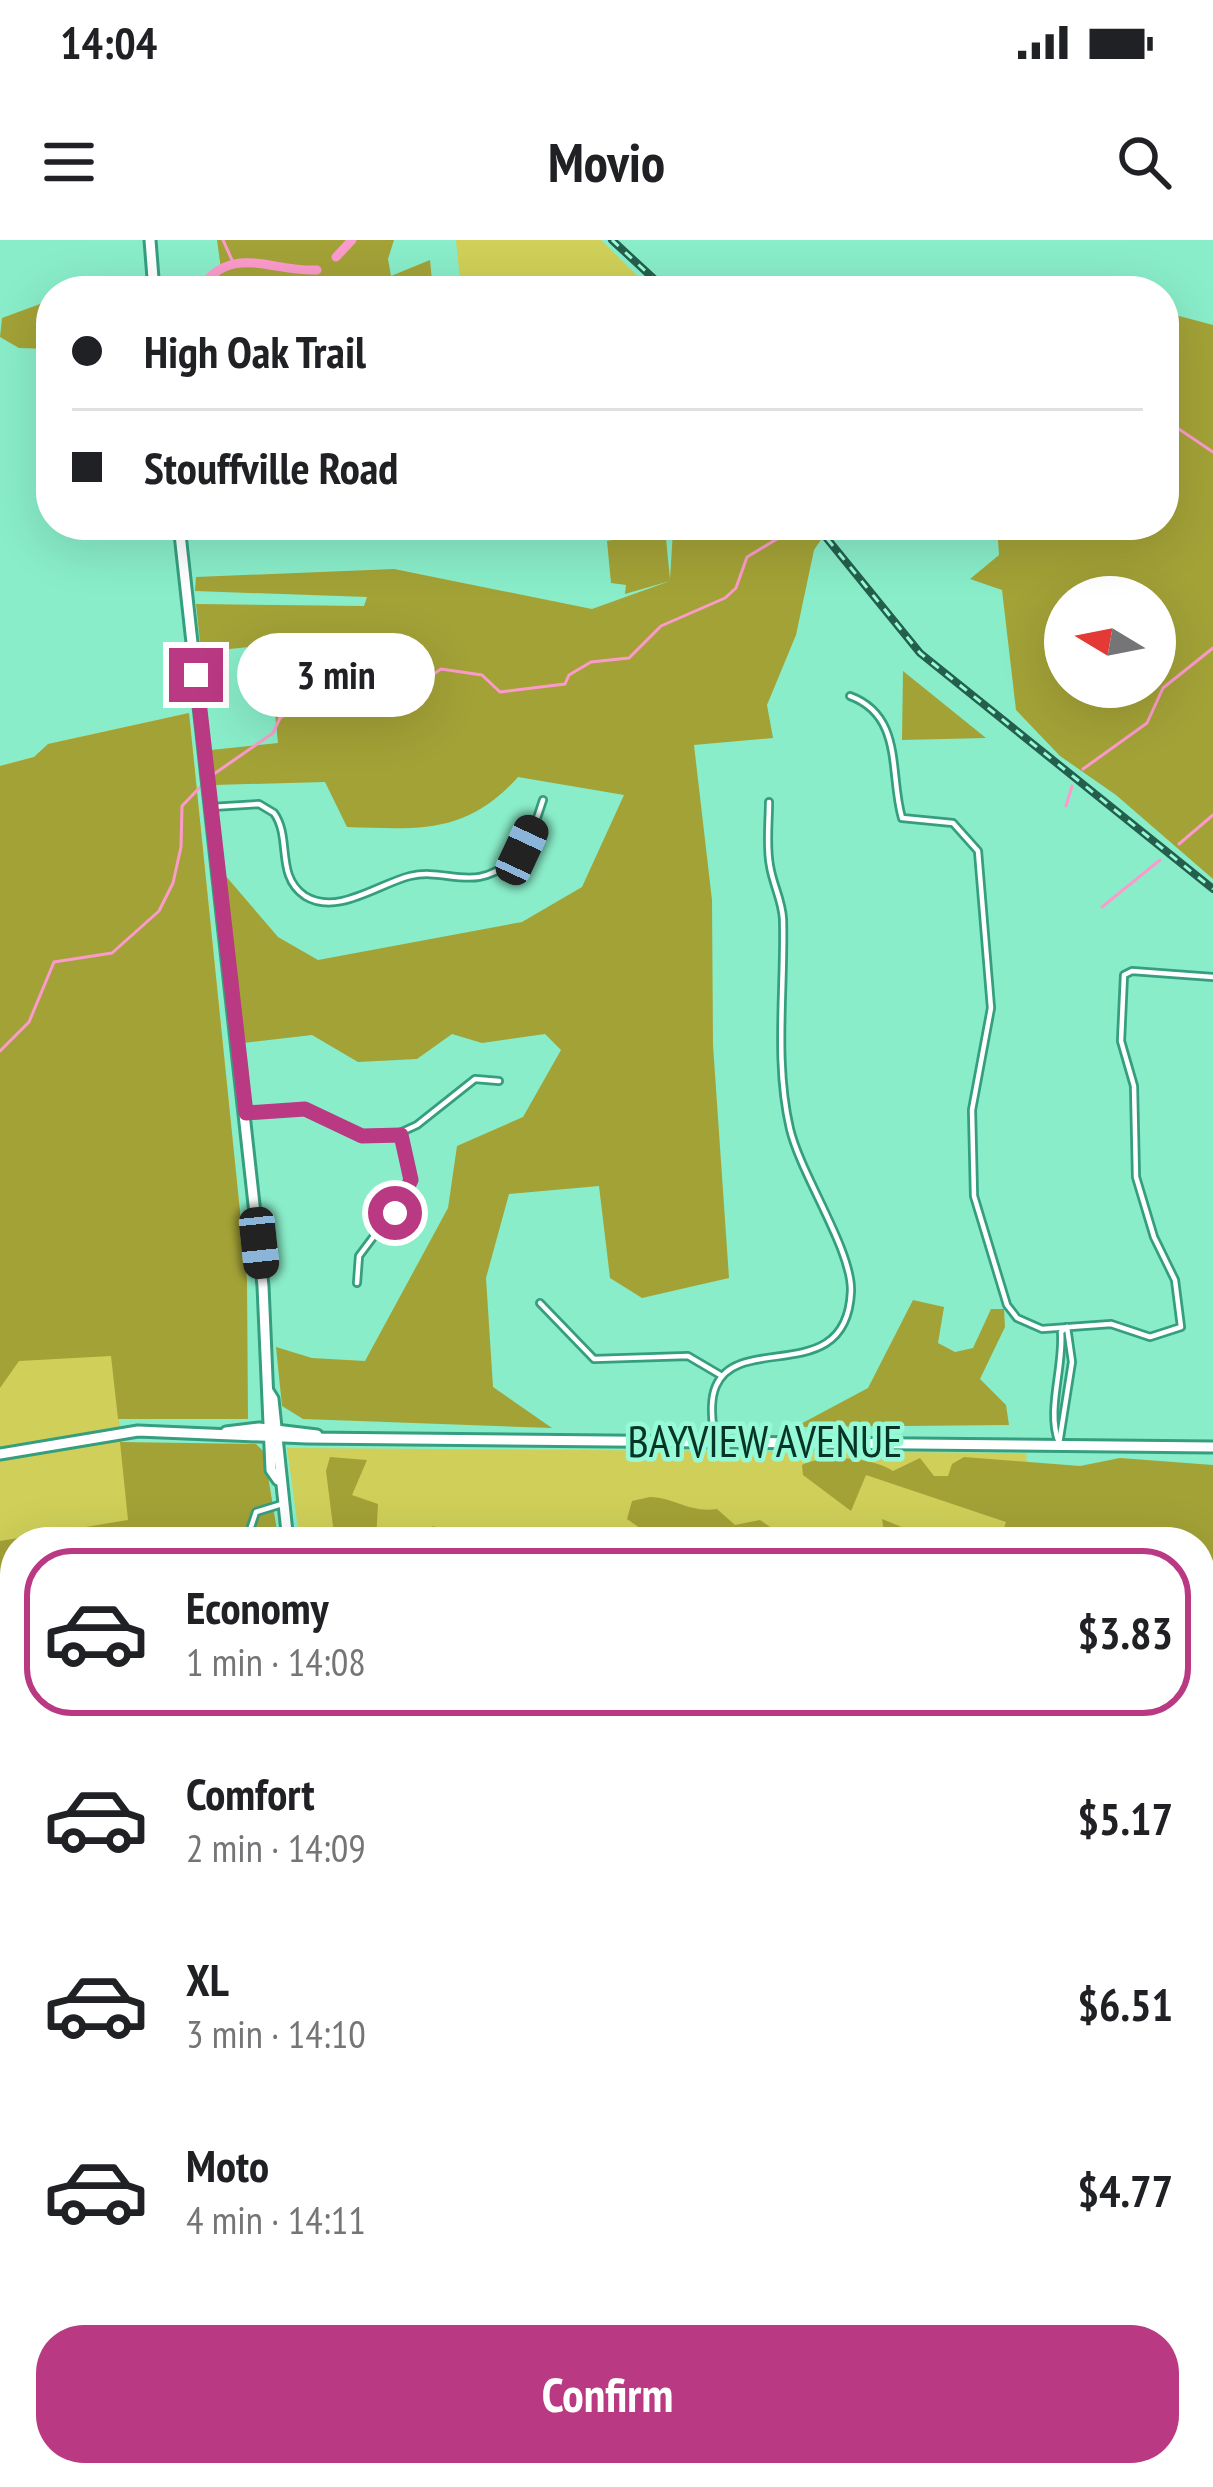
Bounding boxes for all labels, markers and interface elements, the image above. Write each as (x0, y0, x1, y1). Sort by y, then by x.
text: 14:04 (60, 13, 157, 71)
text: Movio (548, 127, 665, 197)
icon: menu (36, 129, 102, 195)
icon: search (1111, 129, 1177, 195)
text: High Oak Trail (144, 322, 366, 380)
text: Stouffville Road (144, 438, 398, 496)
north arrow (1044, 576, 1176, 708)
map controls (1044, 576, 1176, 708)
callout: 3 min (238, 633, 436, 717)
route end (169, 648, 223, 702)
text: 3 min (297, 649, 375, 700)
car (490, 810, 554, 890)
route start (368, 1186, 422, 1240)
car (237, 1205, 281, 1281)
street label: BAYVIEW AVENUE (628, 1411, 902, 1469)
icon: car (42, 1578, 150, 1686)
text: Economy (186, 1578, 329, 1636)
text: $3.83 (1077, 1603, 1173, 1661)
text: 1 min · 14:08 (186, 1636, 366, 1687)
icon: car (42, 1764, 150, 1872)
text: Comfort (186, 1764, 315, 1822)
text: $5.17 (1077, 1789, 1173, 1847)
text: 2 min · 14:09 (186, 1822, 366, 1873)
icon: car (42, 1950, 150, 2058)
text: XL (186, 1950, 229, 2008)
text: $6.51 (1077, 1975, 1173, 2033)
text: 3 min · 14:10 (186, 2008, 366, 2059)
icon: car (42, 2136, 150, 2244)
text: Moto (186, 2136, 269, 2194)
text: $4.77 (1077, 2161, 1173, 2219)
text: 4 min · 14:11 (186, 2194, 366, 2245)
button: Confirm (36, 2325, 1179, 2463)

